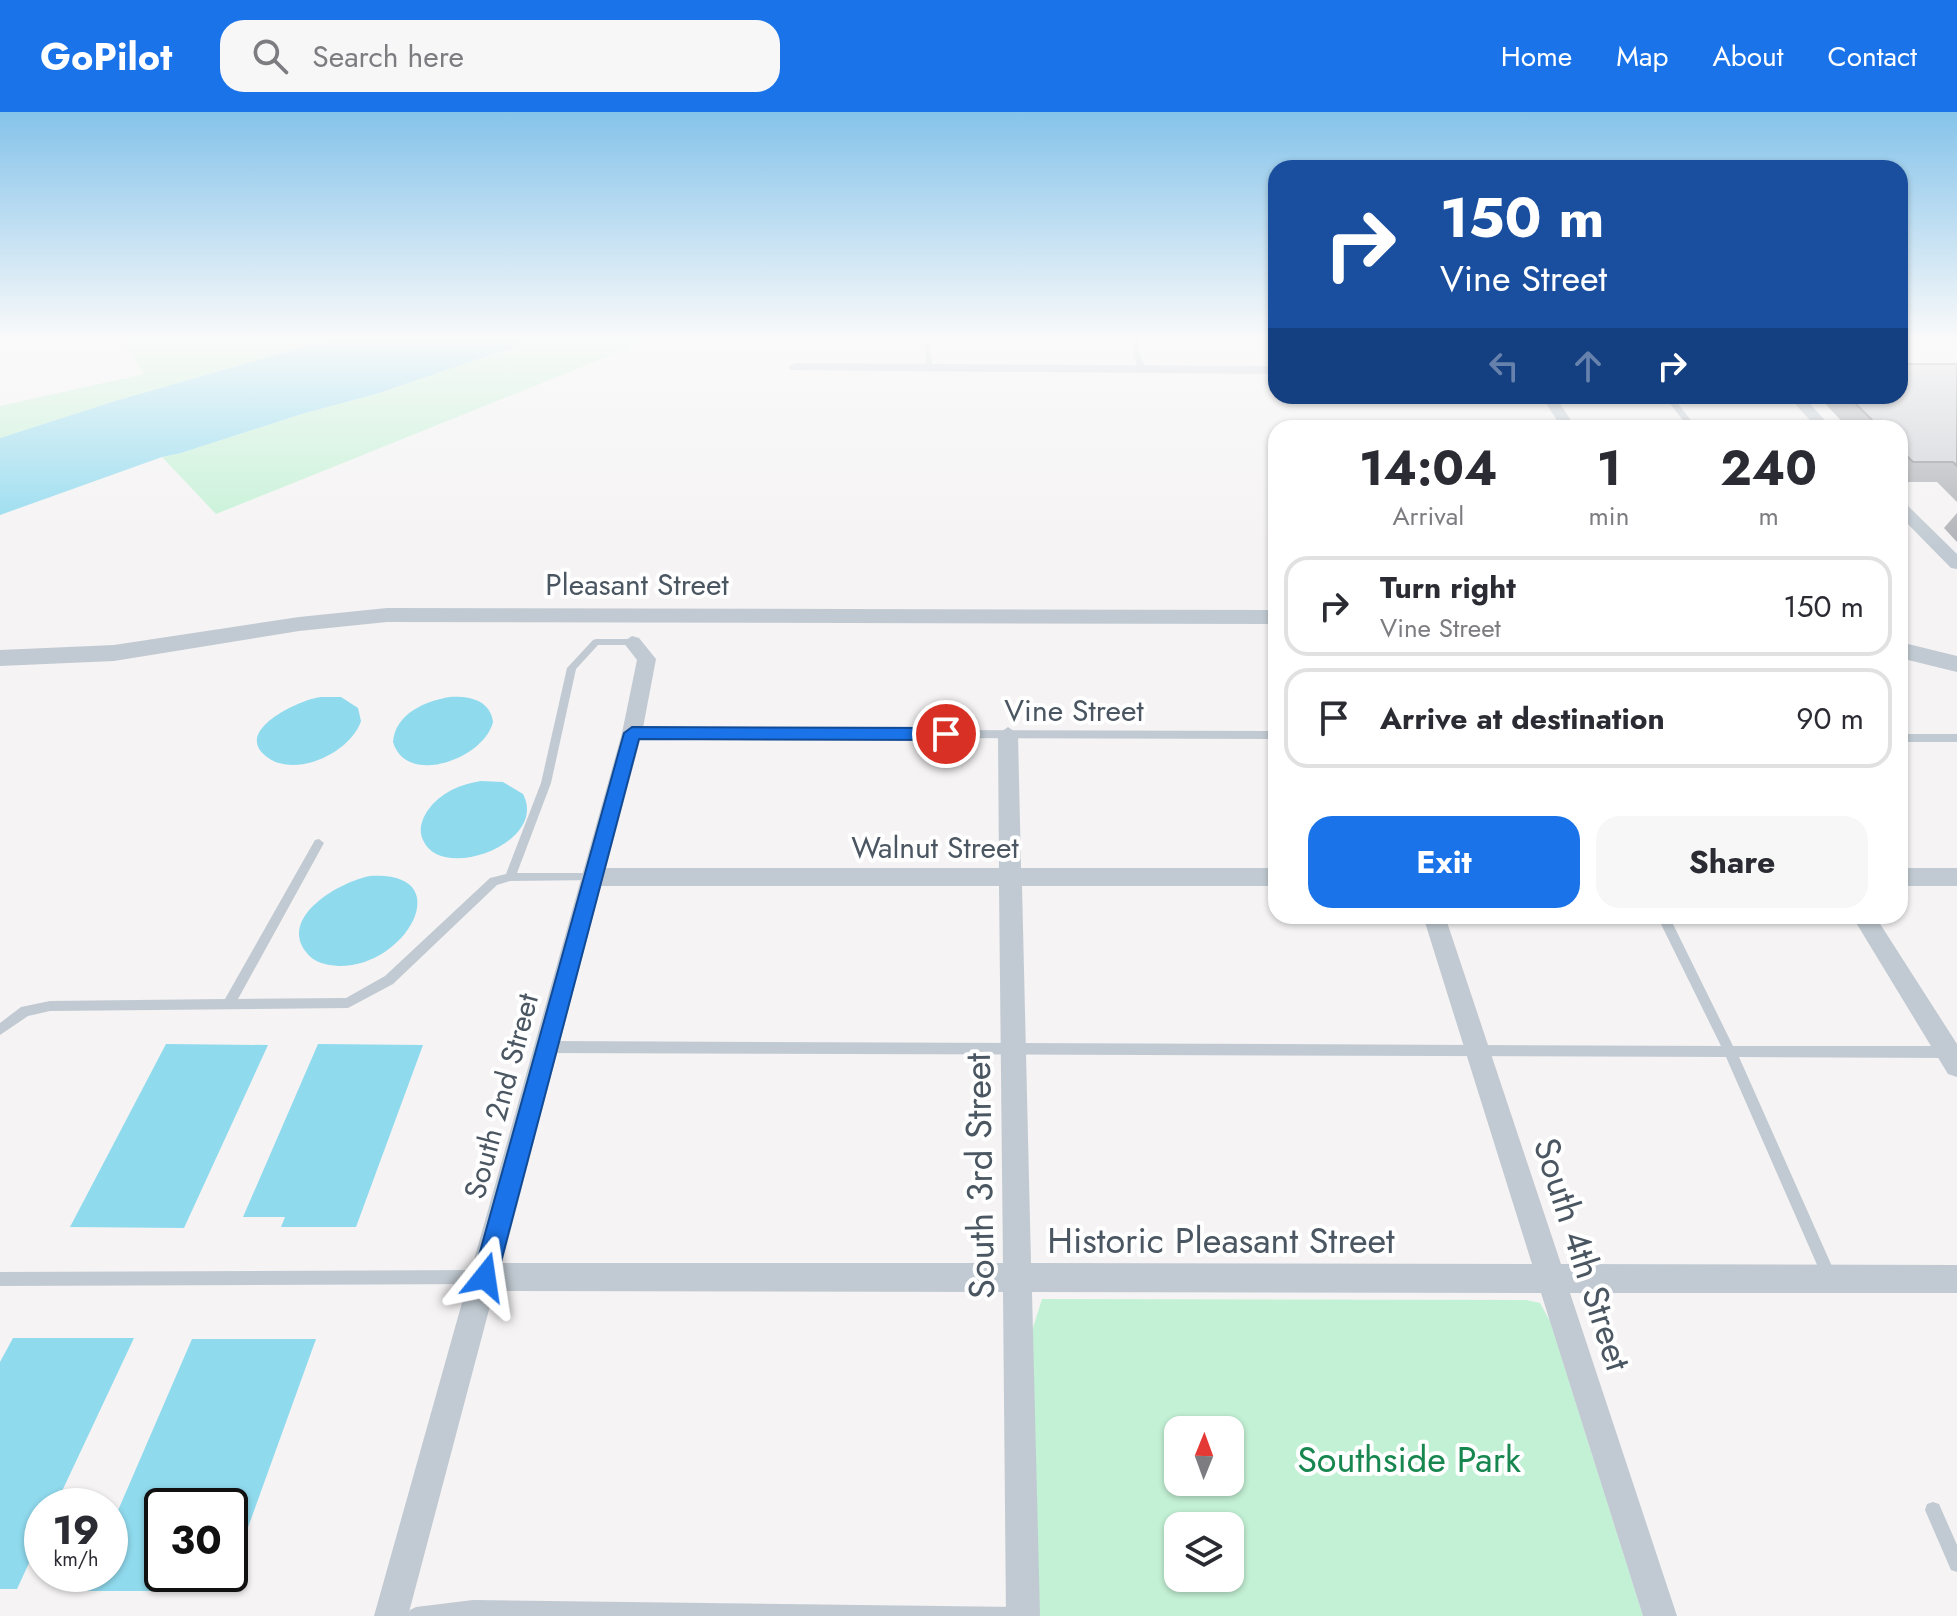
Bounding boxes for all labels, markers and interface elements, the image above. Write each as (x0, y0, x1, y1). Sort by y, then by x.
search box (220, 20, 780, 92)
text: GoPilot (40, 29, 172, 84)
icon: search (248, 34, 292, 78)
text: Search here (312, 35, 464, 78)
text: Home (1501, 36, 1572, 77)
text: Map (1616, 36, 1668, 77)
text: About (1712, 36, 1784, 77)
text: Contact (1828, 36, 1917, 77)
text: 150 m (1440, 177, 1604, 258)
icon: right (1308, 192, 1412, 296)
text: Vine Street (1440, 252, 1607, 304)
icon: left (1482, 344, 1526, 388)
icon: ahead (1566, 344, 1610, 388)
icon: right (1650, 344, 1694, 388)
text: 14:04 (1359, 434, 1498, 503)
text: 1 (1597, 434, 1621, 503)
text: 240 (1720, 434, 1817, 503)
text: Arrival (1392, 497, 1464, 535)
text: min (1589, 497, 1629, 535)
text: m (1759, 497, 1779, 535)
street label: Pleasant Street (545, 563, 729, 606)
text: Turn right (1380, 566, 1516, 609)
icon: right (1312, 584, 1356, 628)
text: 150 m (1783, 585, 1864, 628)
text: Vine Street (1380, 609, 1501, 647)
street label: Vine Street (1004, 689, 1144, 732)
icon: arrive (1312, 696, 1356, 740)
text: Arrive at destination (1380, 697, 1665, 740)
text: 90 m (1796, 697, 1864, 740)
pin (912, 700, 980, 768)
icon: arrive (924, 712, 968, 756)
button: Exit (1308, 816, 1580, 908)
button: Share (1596, 816, 1868, 908)
street label: Walnut Street (851, 826, 1019, 869)
street label: South 2nd Street (453, 988, 549, 1203)
street label: South 3rd Street (951, 1052, 1007, 1299)
street label: South 4th Street (1521, 1131, 1645, 1377)
street label: Historic Pleasant Street (1047, 1214, 1395, 1266)
position arrow (443, 1235, 527, 1319)
north arrow (1164, 1416, 1244, 1496)
map controls (1164, 1416, 1244, 1592)
park label: Southside Park (1297, 1433, 1521, 1485)
speed limit sign: 30 (144, 1488, 248, 1592)
text: 19 (52, 1501, 100, 1559)
button: layers (1164, 1512, 1244, 1592)
text: km/h (53, 1545, 99, 1574)

